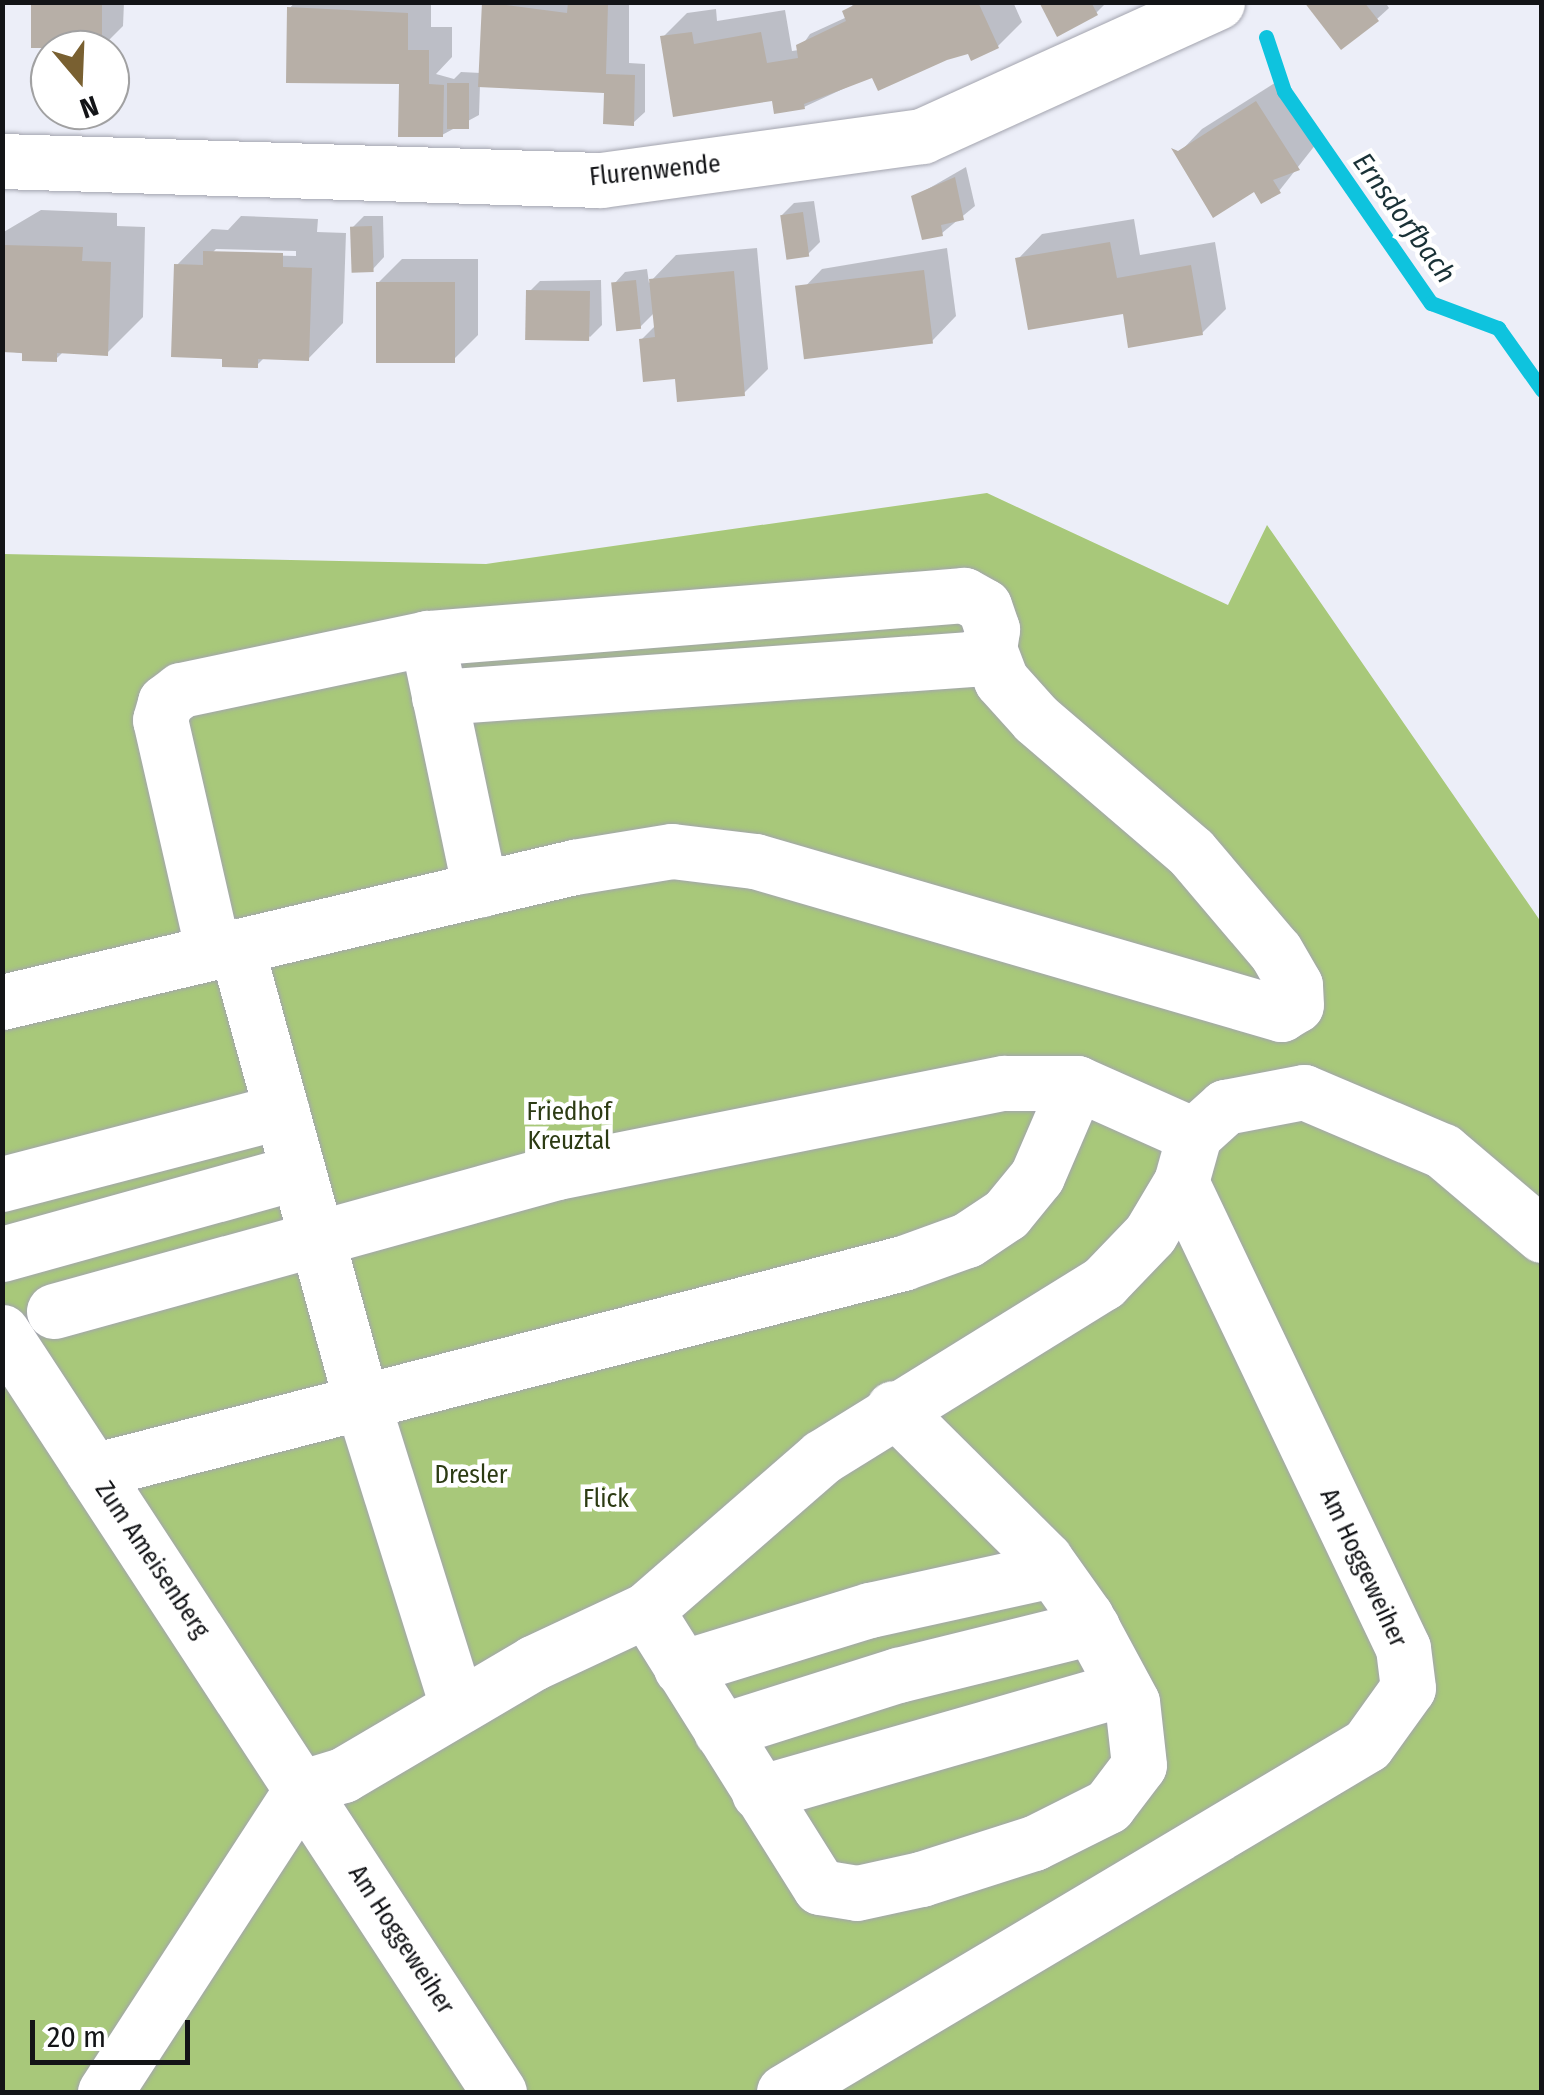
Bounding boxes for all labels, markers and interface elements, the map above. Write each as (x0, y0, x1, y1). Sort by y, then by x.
north arrow (30, 30, 130, 130)
text: N (76, 89, 103, 125)
water label: Ernsdorfbach (1346, 146, 1462, 290)
street label: Flurenwende (588, 149, 722, 193)
park label: Friedhof Kreuztal (527, 1098, 611, 1157)
park label: Dresler (434, 1460, 508, 1490)
street label: Zum Ameisenberg (89, 1476, 215, 1644)
park label: Flick (583, 1484, 629, 1514)
street label: Am Hoggeweiher (1313, 1484, 1413, 1652)
street label: Am Hoggeweiher (342, 1860, 460, 2020)
scale bar (35, 2000, 195, 2062)
text: 20 m (47, 2019, 106, 2055)

